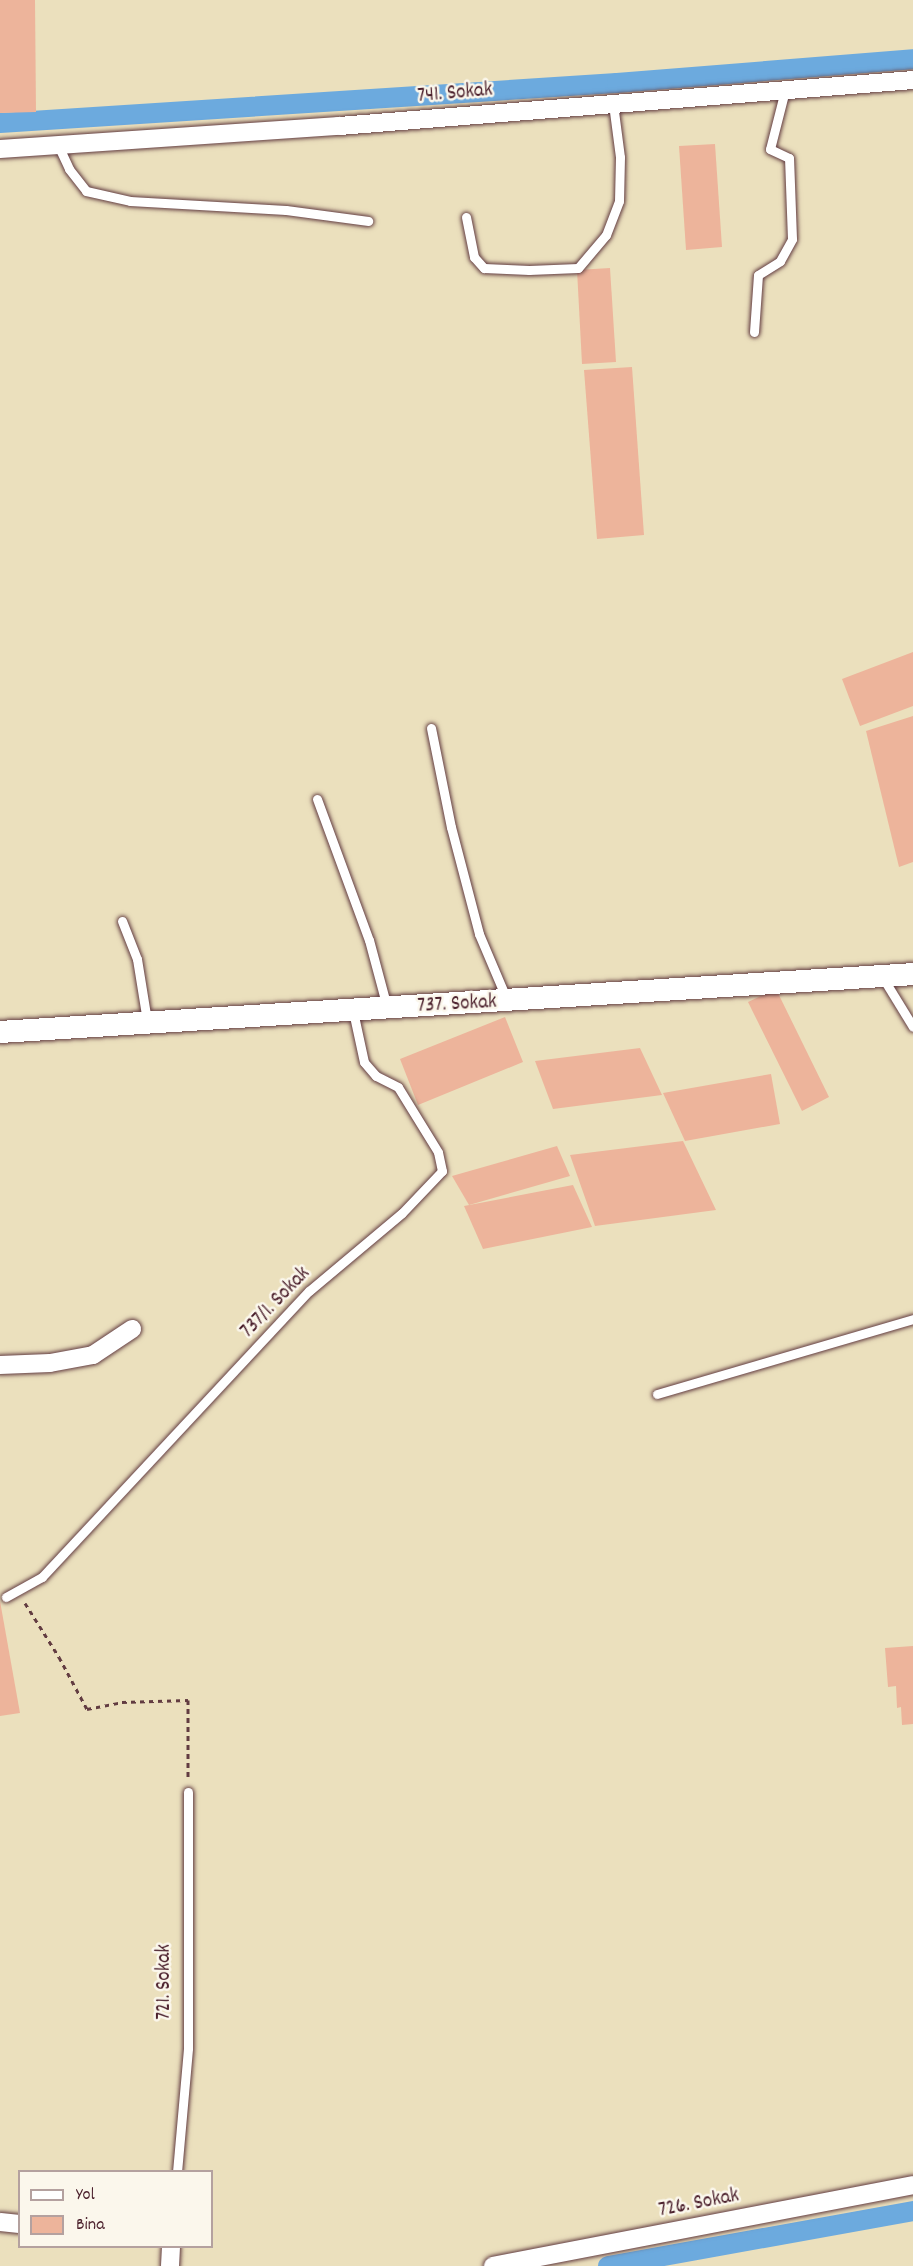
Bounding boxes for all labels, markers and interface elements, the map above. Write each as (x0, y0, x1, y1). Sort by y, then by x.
street label: 741. Sokak (416, 78, 494, 110)
street label: 737. Sokak (417, 990, 497, 1020)
street label: 737/1. Sokak (236, 1262, 316, 1344)
street label: 721. Sokak (152, 1944, 178, 2020)
legend (18, 2170, 213, 2248)
text: Yol (76, 2183, 95, 2208)
street label: 726. Sokak (657, 2184, 741, 2224)
text: Bina (76, 2213, 105, 2238)

